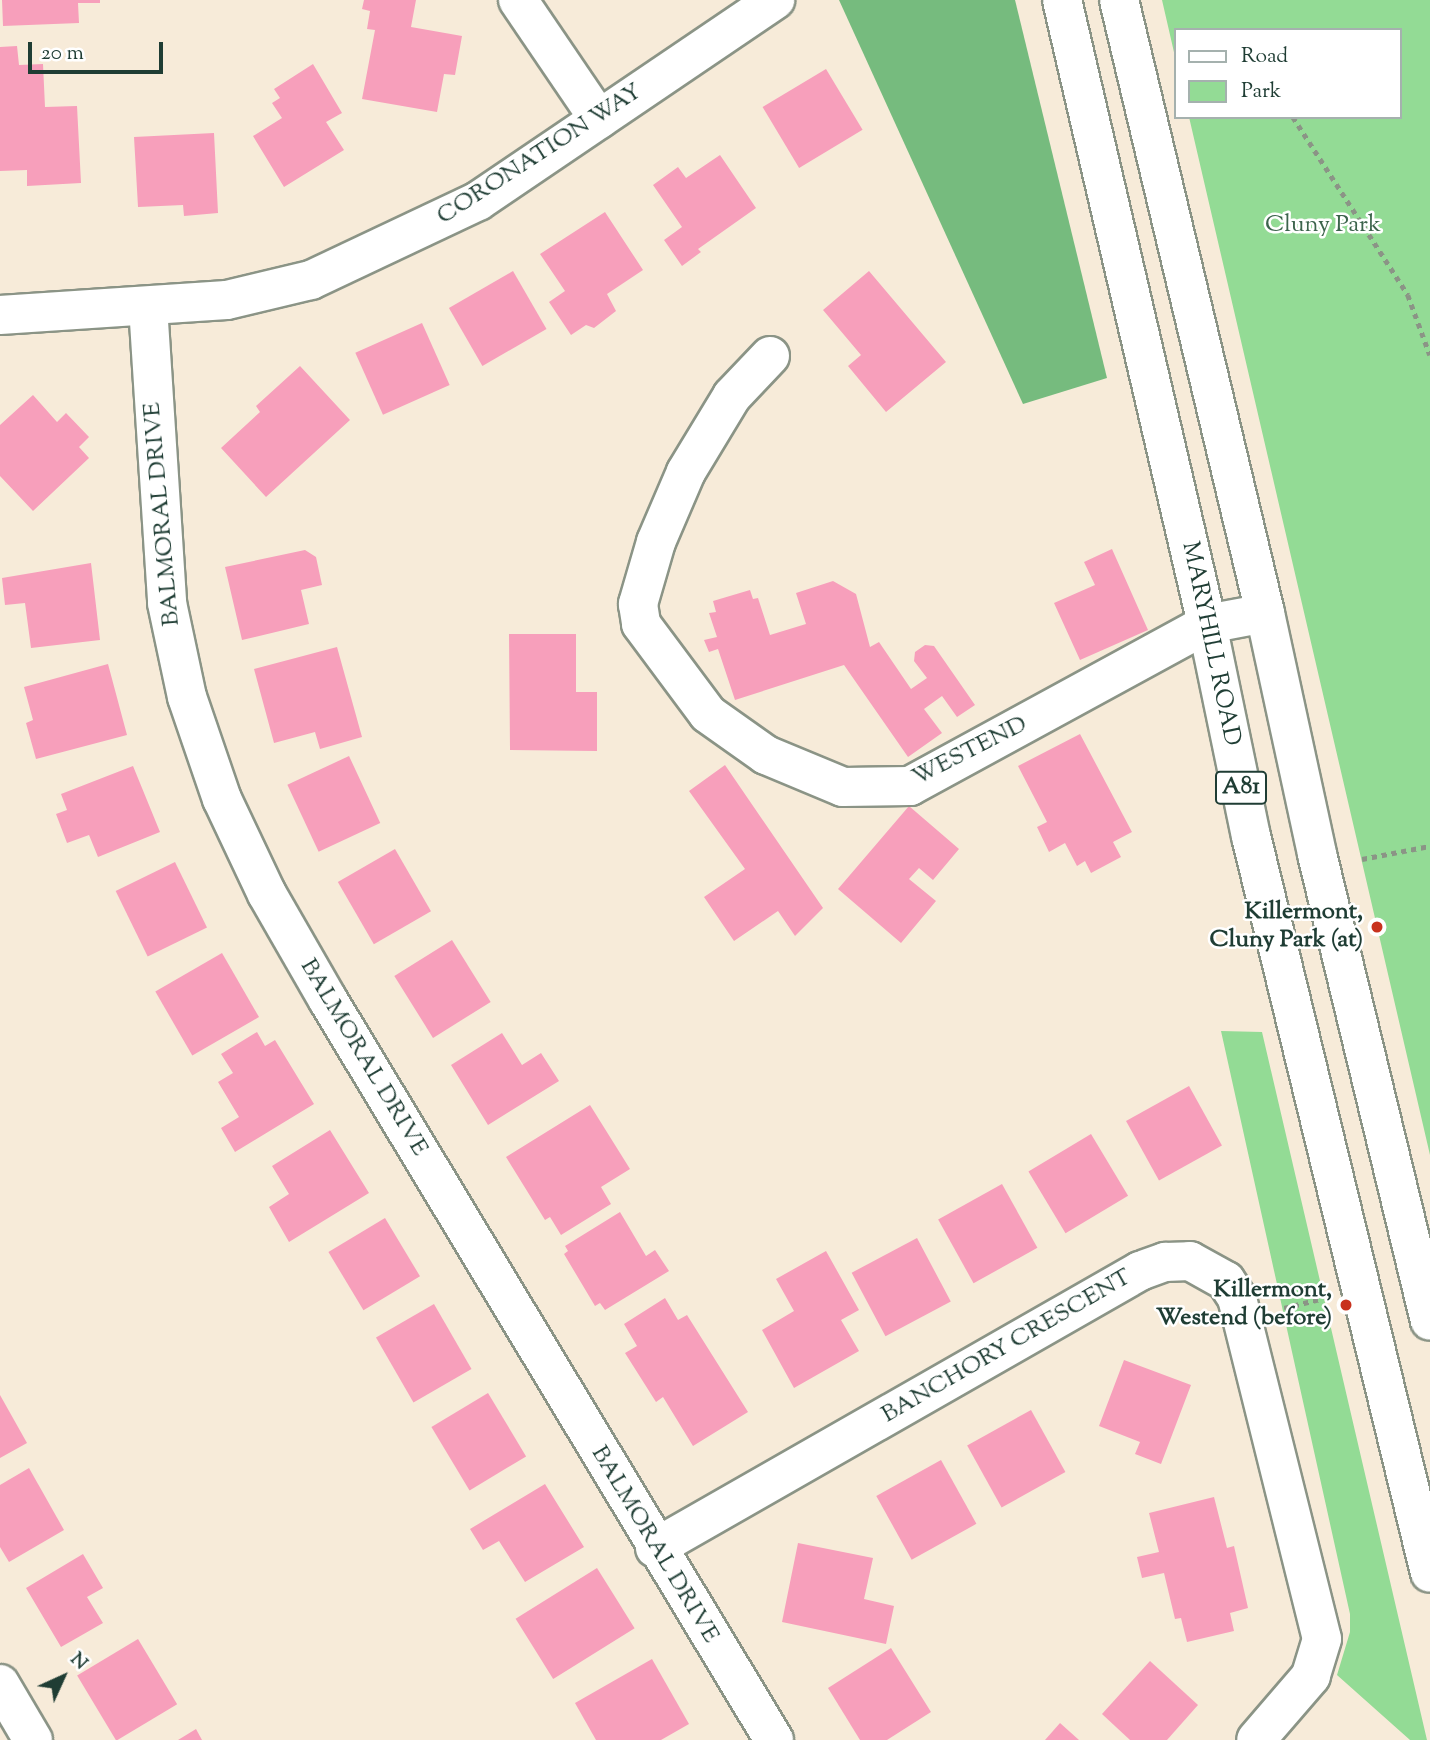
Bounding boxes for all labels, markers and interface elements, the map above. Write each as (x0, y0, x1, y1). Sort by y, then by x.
scale bar (32, 28, 166, 72)
legend (1174, 28, 1402, 119)
text: 20 m (41, 39, 84, 69)
text: Road (1241, 42, 1288, 72)
text: Park (1241, 77, 1281, 107)
street label: CORONATION WAY (432, 78, 648, 232)
park label: Cluny Park (1265, 212, 1381, 240)
street label: BALMORAL DRIVE (139, 401, 187, 627)
street label: MARYHILL ROAD (1174, 539, 1246, 749)
street label: WESTEND (908, 711, 1032, 793)
road number: A81 (1215, 768, 1267, 808)
place label: Killermont, Cluny Park (at) (1209, 899, 1363, 955)
marker: Killermont, Cluny Park (at) (1369, 919, 1385, 935)
street label: BALMORAL DRIVE (293, 954, 433, 1162)
street label: BANCHORY CRESCENT (877, 1264, 1137, 1430)
place label: Killermont, Westend (before) (1156, 1277, 1332, 1333)
marker: Killermont, Westend (before) (1338, 1297, 1354, 1313)
street label: BALMORAL DRIVE (584, 1441, 724, 1649)
north arrow (28, 1642, 98, 1712)
text: N (63, 1647, 93, 1677)

